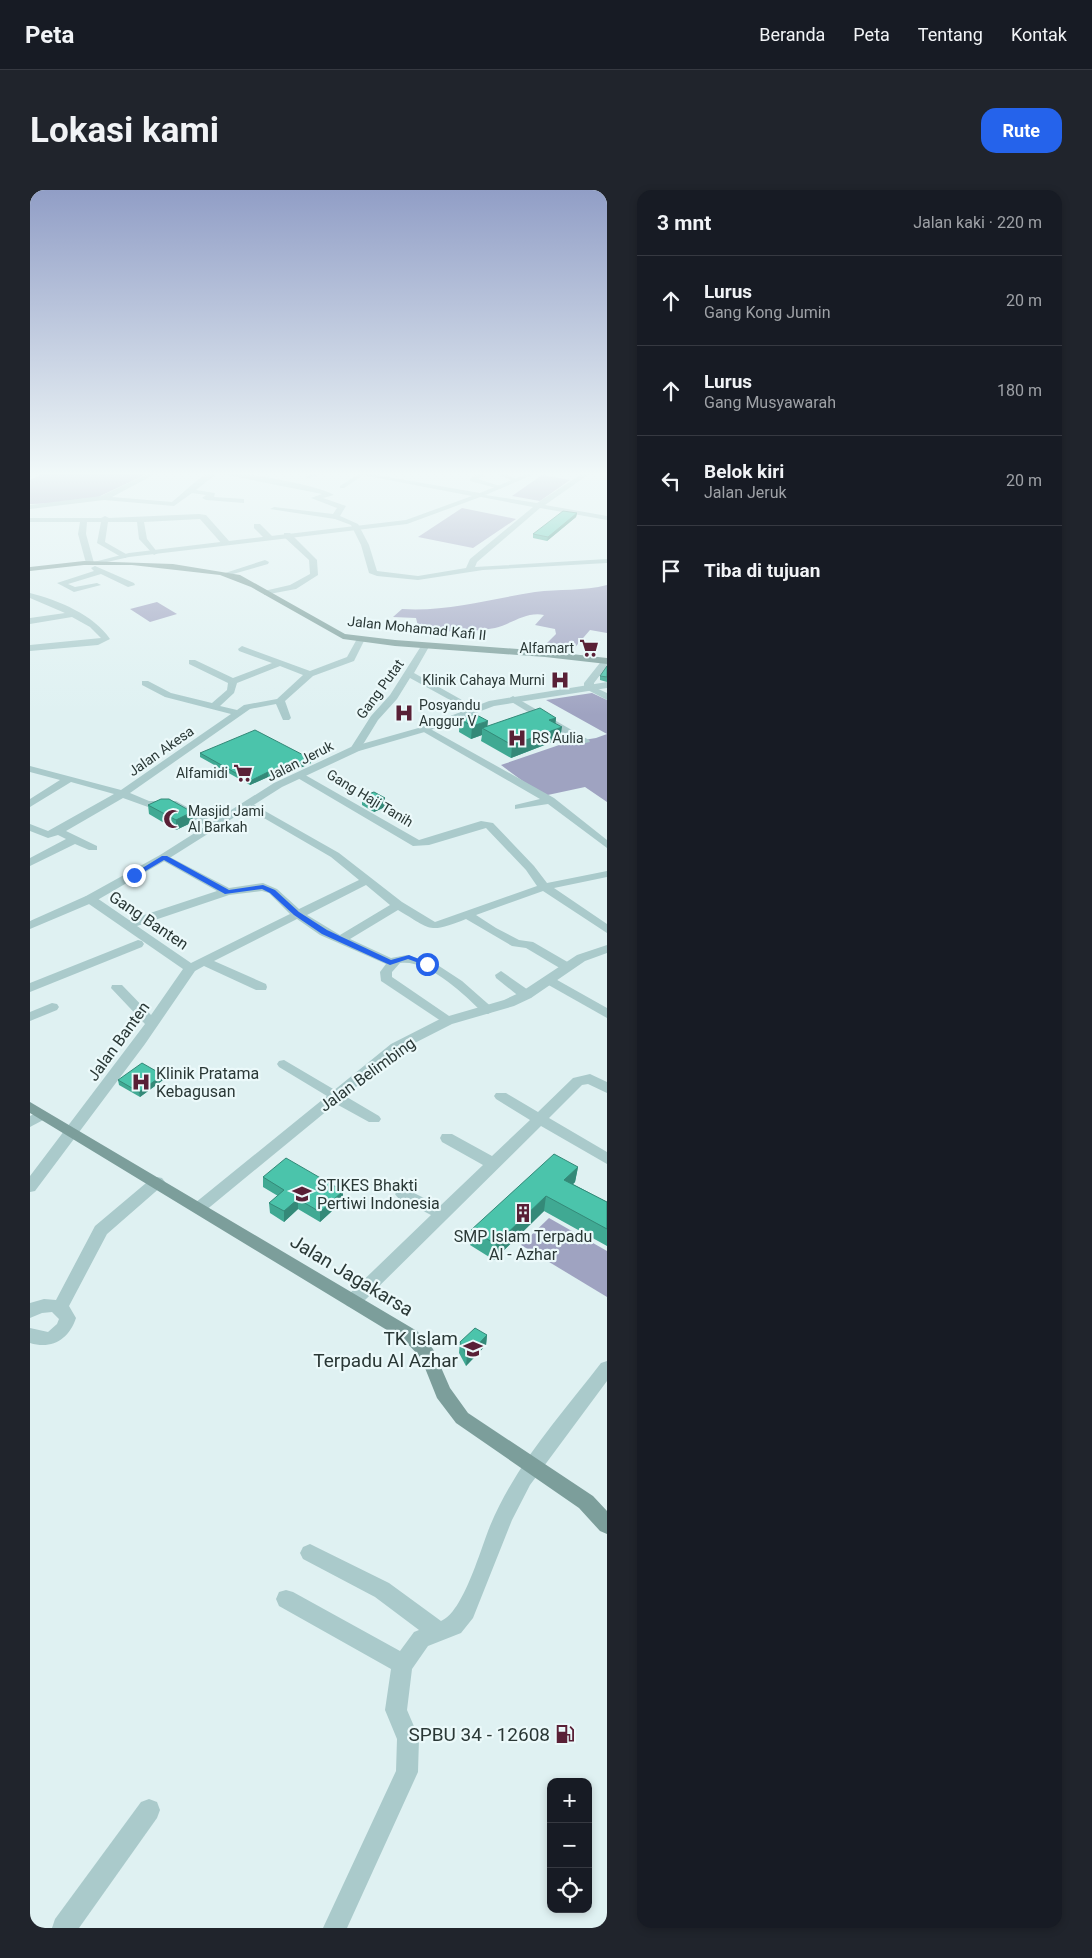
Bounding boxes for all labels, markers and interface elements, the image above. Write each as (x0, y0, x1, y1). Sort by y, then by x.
text: Peta (25, 21, 74, 49)
text: Beranda (759, 24, 825, 45)
text: Peta (853, 24, 890, 45)
text: Tentang (918, 24, 983, 45)
text: Kontak (1011, 24, 1067, 45)
button: Rute (981, 108, 1062, 153)
text: Lokasi kami (30, 110, 219, 151)
text: 3 mnt (657, 211, 711, 235)
text: Jalan kaki · 220 m (913, 213, 1042, 232)
text: Lurus (704, 280, 752, 303)
icon: ahead (657, 287, 685, 315)
text: 20 m (1006, 291, 1042, 310)
text: Gang Kong Jumin (704, 303, 831, 322)
text: Lurus (704, 370, 752, 393)
icon: ahead (657, 377, 685, 405)
text: 180 m (997, 381, 1042, 400)
text: Gang Musyawarah (704, 393, 836, 412)
text: Belok kiri (704, 460, 784, 483)
icon: left (657, 467, 685, 495)
text: 20 m (1006, 471, 1042, 490)
text: Jalan Jeruk (704, 483, 787, 502)
icon: arrive (657, 557, 685, 585)
text: Tiba di tujuan (704, 559, 820, 582)
street label: Jalan Mohamad Kafi II (347, 613, 487, 643)
supermarket icon: Alfamart (578, 637, 600, 659)
place label: Alfamart (519, 640, 574, 656)
street label: Gang Putat (353, 656, 407, 722)
hospital icon: Klinik Cahaya Murni (549, 669, 571, 691)
place label: Klinik Cahaya Murni (422, 672, 545, 688)
place label: Posyandu Anggur V (419, 697, 480, 729)
hospital icon: Posyandu Anggur V (393, 702, 415, 724)
street label: Jalan Akesa (125, 723, 197, 779)
hospital icon: RS Aulia (506, 727, 528, 749)
place label: RS Aulia (532, 730, 584, 746)
street label: Jalan Jeruk (264, 737, 337, 785)
supermarket icon: Alfamidi (232, 762, 254, 784)
place label: Alfamidi (176, 765, 228, 781)
street label: Gang Haji Tanih (324, 766, 416, 830)
place label: Masjid Jami Al Barkah (188, 803, 264, 835)
mosque icon: Masjid Jami Al Barkah (162, 808, 184, 830)
route end (123, 864, 146, 887)
street label: Gang Banten (105, 887, 192, 954)
route start (416, 953, 439, 976)
street label: Jalan Banten (83, 998, 153, 1084)
street label: Jalan Belimbing (316, 1033, 419, 1116)
place label: Klinik Pratama Kebagusan (156, 1064, 259, 1101)
hospital icon: Klinik Pratama Kebagusan (130, 1071, 152, 1093)
place label: STIKES Bhakti Pertiwi Indonesia (317, 1176, 440, 1213)
school or university icon: STIKES Bhakti Pertiwi Indonesia (291, 1183, 313, 1205)
building icon: SMP Islam Terpadu Al - Azhar (512, 1202, 534, 1224)
place label: SMP Islam Terpadu Al - Azhar (454, 1227, 592, 1264)
street label: Jalan Jagakarsa (286, 1230, 417, 1321)
place label: TK Islam Terpadu Al Azhar (313, 1327, 459, 1372)
school or university icon: TK Islam Terpadu Al Azhar (462, 1338, 484, 1360)
place label: SPBU 34 - 12608 (408, 1723, 550, 1746)
fuel station icon: SPBU 34 - 12608 (554, 1723, 576, 1745)
map controls (547, 1778, 592, 1913)
button: + (547, 1778, 592, 1823)
button: − (547, 1823, 592, 1868)
button: locate (547, 1868, 592, 1913)

